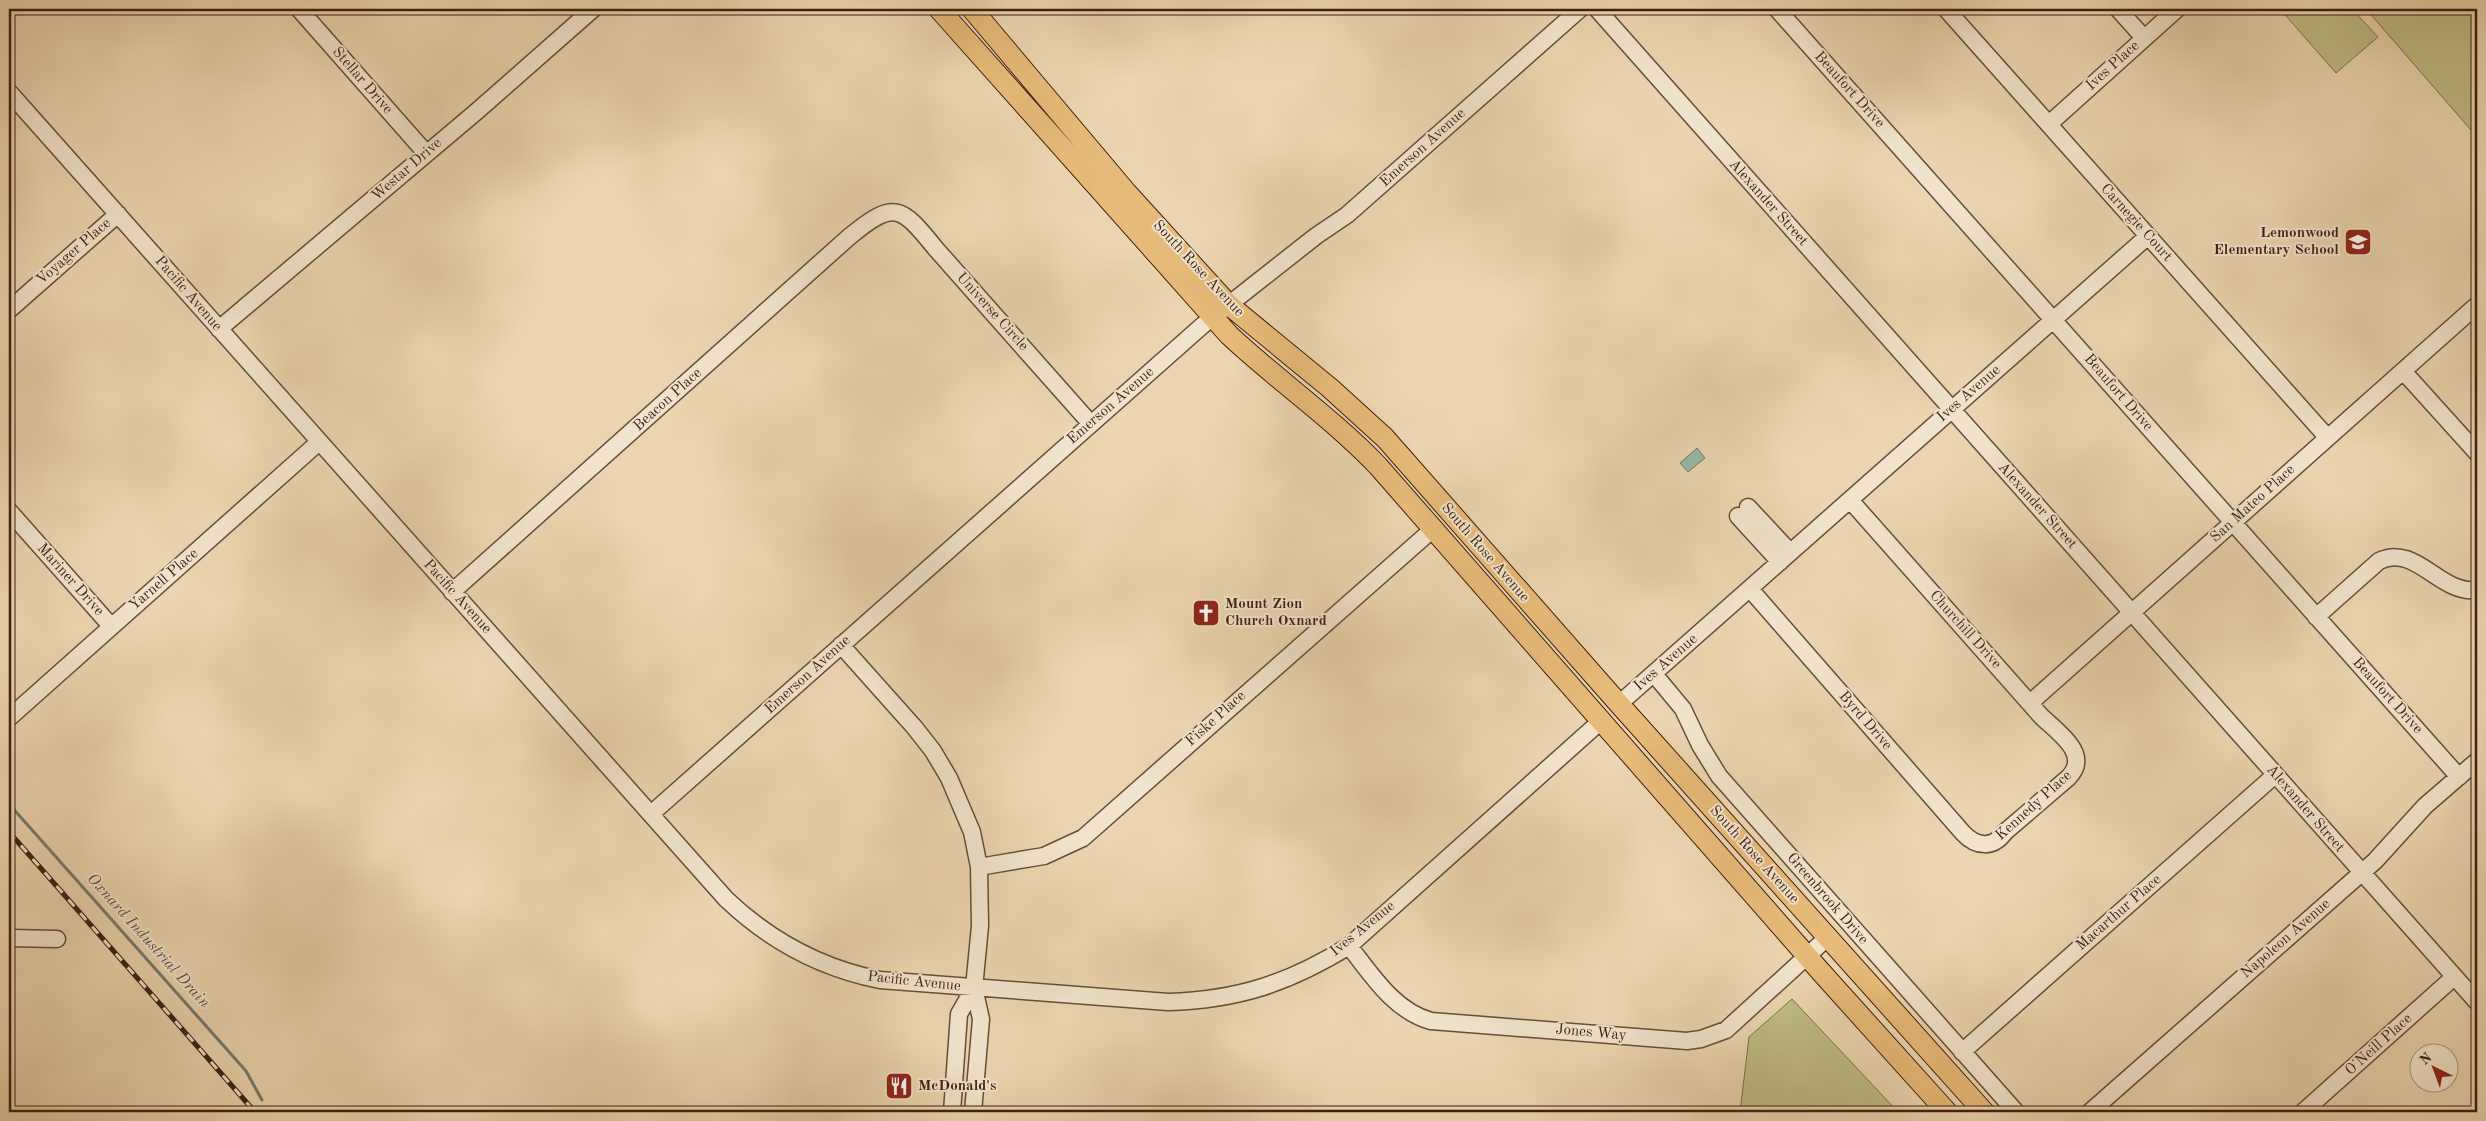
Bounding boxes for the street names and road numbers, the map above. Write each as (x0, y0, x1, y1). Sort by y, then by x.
street label: Ives Place (2084, 38, 2143, 94)
street label: Stellar Drive (329, 45, 395, 117)
street label: Beaufort Drive (1811, 49, 1887, 131)
street label: Emerson Avenue (1377, 106, 1469, 190)
street label: Westar Drive (369, 136, 445, 204)
street label: Alexander Street (1725, 157, 1811, 249)
street label: Carnegie Court (2097, 181, 2175, 265)
street label: Voyager Place (34, 216, 114, 288)
street label: South Rose Avenue (1150, 218, 1246, 320)
street label: Pacific Avenue (152, 254, 225, 334)
street label: Universe Circle (953, 270, 1031, 354)
street label: Beaufort Drive (2081, 352, 2155, 434)
street label: Ives Avenue (1934, 363, 2004, 425)
street label: Emerson Avenue (1065, 364, 1157, 447)
street label: Beacon Place (631, 366, 705, 434)
street label: Alexander Street (1994, 460, 2080, 552)
street label: San Mateo Place (2208, 462, 2298, 546)
street label: South Rose Avenue (1438, 501, 1532, 605)
street label: Mariner Drive (34, 541, 106, 619)
street label: Yarnell Place (127, 546, 201, 614)
street label: Pacific Avenue (420, 557, 494, 637)
street label: Churchill Drive (1926, 588, 2004, 672)
street label: Ives Avenue (1631, 632, 1701, 694)
street label: Emerson Avenue (762, 633, 854, 717)
street label: Beaufort Drive (2349, 655, 2425, 737)
street label: Fiske Place (1183, 688, 1249, 750)
street label: Byrd Drive (1836, 689, 1895, 753)
street label: Alexander Street (2263, 762, 2347, 856)
street label: Kennedy Place (1993, 768, 2075, 844)
street label: South Rose Avenue (1706, 803, 1802, 907)
street label: Greenbrook Drive (1783, 850, 1871, 948)
street label: Macarthur Place (2074, 872, 2164, 954)
street label: Napoleon Avenue (2239, 896, 2333, 982)
street label: Ives Avenue (1328, 898, 1398, 959)
street label: Pacific Avenue (867, 970, 962, 994)
street label: O'Neill Place (2343, 1011, 2415, 1079)
street label: Jones Way (1555, 1022, 1627, 1044)

